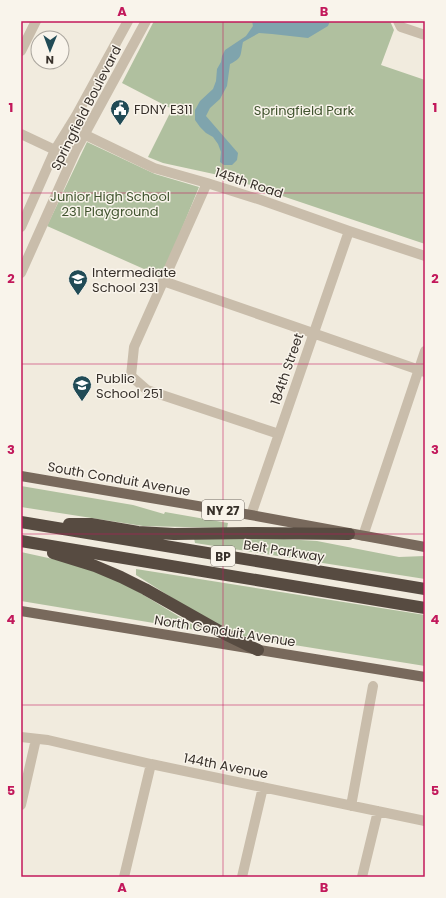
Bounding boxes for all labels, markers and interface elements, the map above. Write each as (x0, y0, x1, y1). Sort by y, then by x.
text: A (117, 2, 127, 21)
text: B (320, 2, 329, 21)
north arrow (30, 30, 70, 70)
street label: Springfield Boulevard (46, 42, 126, 174)
text: N (46, 52, 54, 68)
text: 1 (9, 98, 13, 117)
public building icon: FDNY E311 (109, 98, 131, 126)
text: 1 (433, 98, 437, 117)
place label: FDNY E311 (134, 100, 193, 119)
park label: Springfield Park (254, 101, 355, 120)
street label: 145th Road (212, 163, 286, 203)
park label: Junior High School 231 Playground (50, 187, 170, 221)
place label: Intermediate School 231 (92, 263, 176, 297)
school or university icon: Intermediate School 231 (67, 268, 89, 296)
text: 2 (7, 269, 15, 288)
text: 2 (431, 269, 439, 288)
street label: 184th Street (266, 330, 308, 408)
place label: Public School 251 (96, 369, 163, 403)
school or university icon: Public School 251 (71, 374, 93, 402)
text: 3 (7, 440, 15, 459)
text: 3 (431, 440, 439, 459)
street label: South Conduit Avenue (46, 457, 192, 501)
road number: NY 27 (202, 500, 244, 520)
street label: Belt Parkway (242, 535, 327, 567)
road number: BP (211, 546, 235, 566)
text: 4 (7, 610, 16, 629)
street label: North Conduit Avenue (153, 610, 297, 652)
text: 4 (431, 610, 440, 629)
street label: 144th Avenue (182, 748, 270, 784)
text: 5 (7, 781, 15, 800)
text: 5 (431, 781, 439, 800)
text: A (117, 878, 127, 897)
text: B (320, 878, 329, 897)

